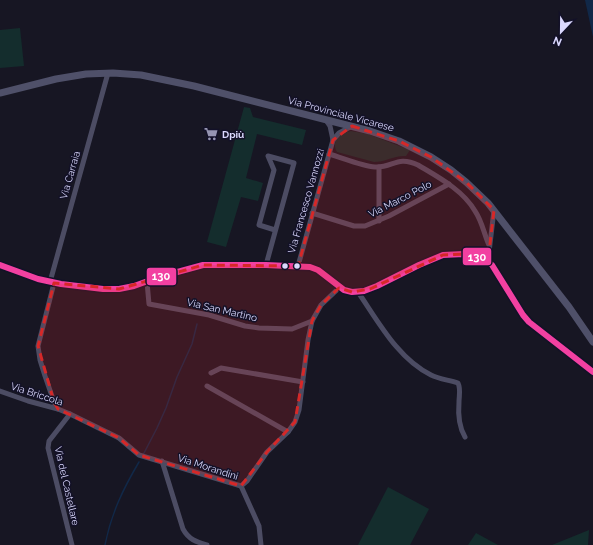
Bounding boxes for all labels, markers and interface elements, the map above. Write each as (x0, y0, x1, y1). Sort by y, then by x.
north arrow (541, 12, 581, 52)
text: N (551, 33, 564, 48)
street label: Via Provinciale Vicarese (287, 95, 395, 134)
supermarket icon: Dpiù (203, 126, 219, 142)
place label: Dpiù (222, 129, 244, 140)
street label: Via Francesco Vannozzi (286, 147, 326, 255)
street label: Via Carraia (58, 150, 82, 200)
street label: Via Marco Polo (367, 178, 433, 220)
line badge: 130 (462, 247, 492, 266)
text: 130 (468, 251, 486, 264)
unlabelled marker (280, 261, 290, 271)
unlabelled marker (292, 261, 302, 271)
line badge: 130 (146, 267, 177, 286)
text: 130 (152, 270, 170, 283)
street label: Via San Martino (186, 297, 258, 323)
street label: Via Briccola (9, 380, 65, 408)
street label: Via del Castellare (53, 446, 81, 527)
street label: Via Morandini (176, 452, 240, 482)

